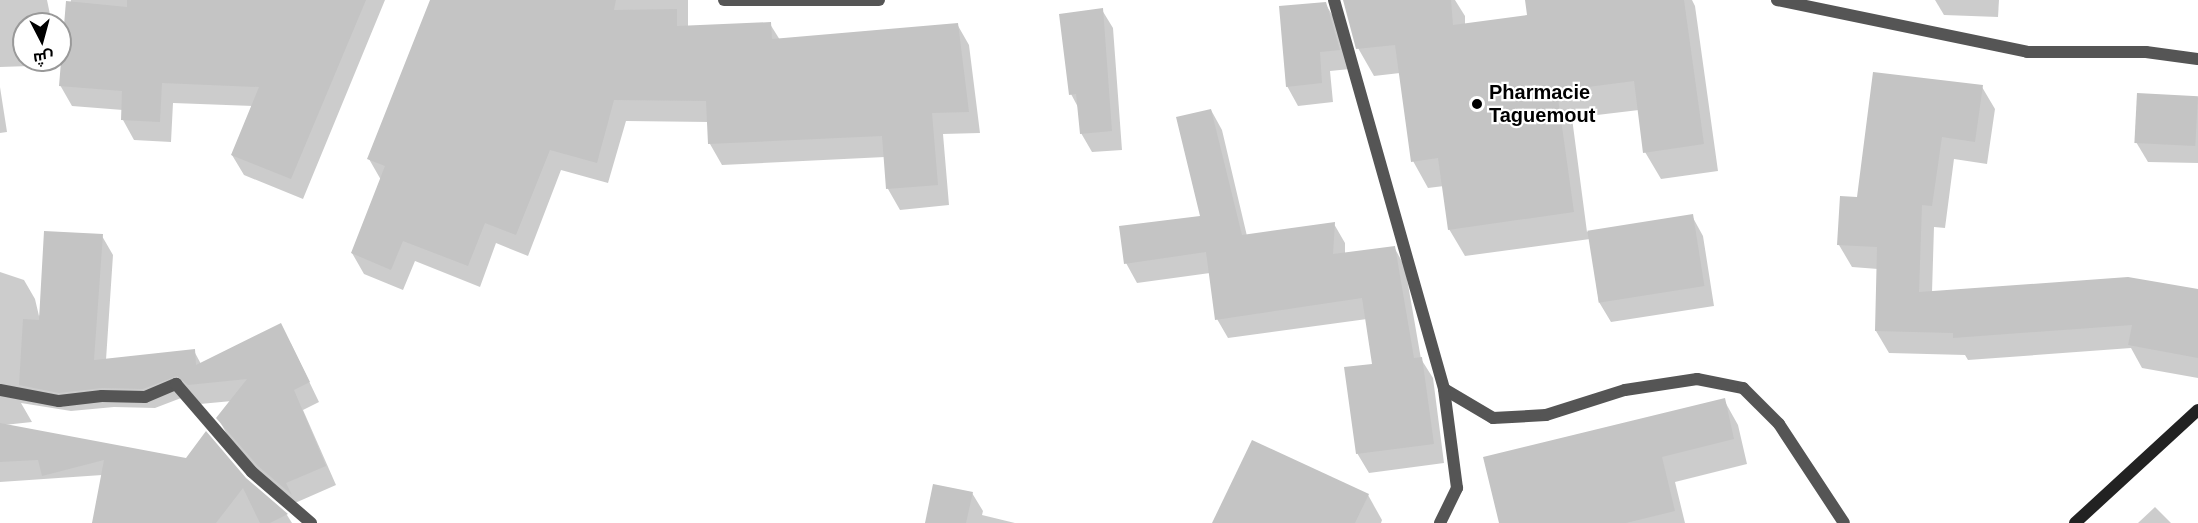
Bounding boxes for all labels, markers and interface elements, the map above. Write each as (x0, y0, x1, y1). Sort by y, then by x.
north arrow (12, 12, 72, 72)
text: ش (33, 49, 55, 68)
place label: Pharmacie Taguemout (1489, 80, 1595, 127)
marker: Pharmacie Taguemout (1470, 97, 1484, 111)

